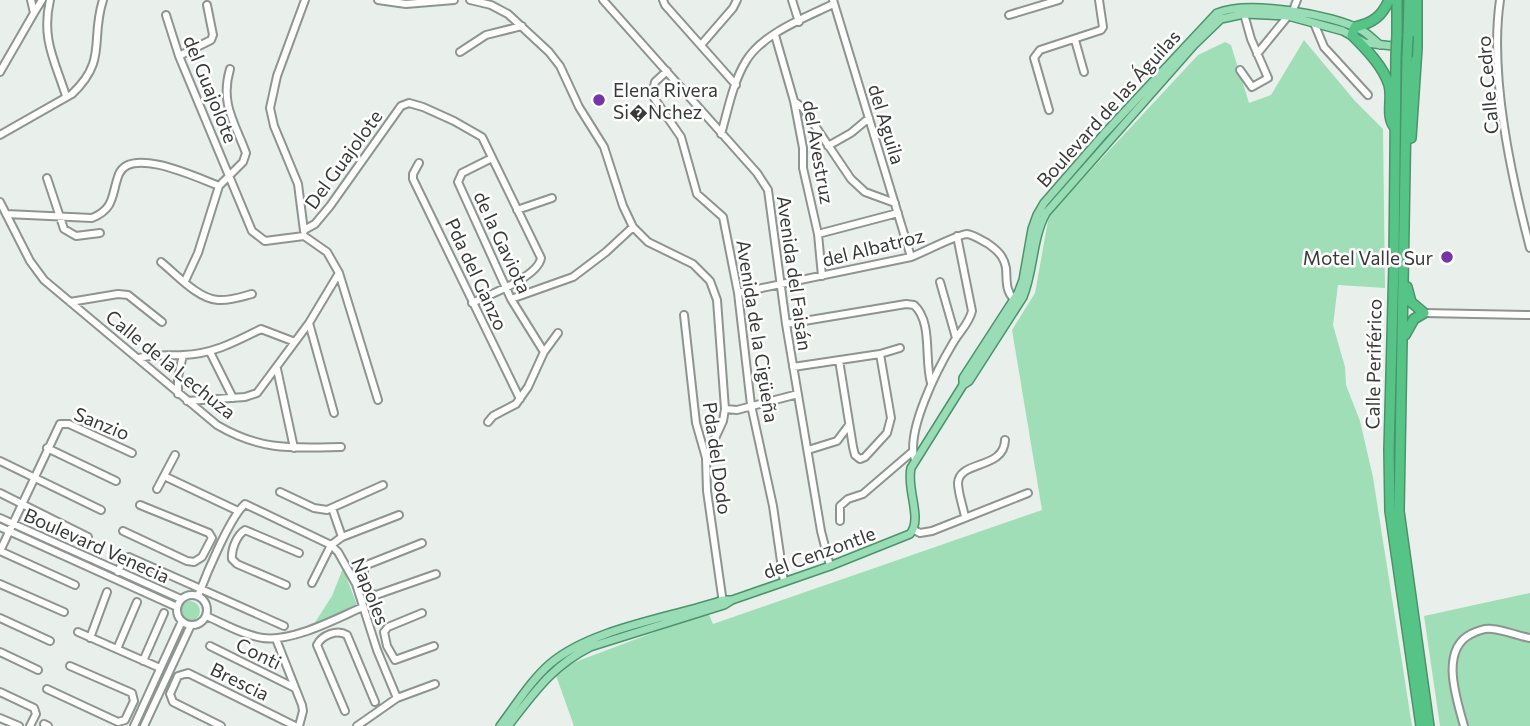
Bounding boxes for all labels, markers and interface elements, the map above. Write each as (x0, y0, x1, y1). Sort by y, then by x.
street label: Boulevard de las Águilas (1031, 25, 1185, 191)
street label: del Guajolote (179, 32, 243, 146)
street label: Calle Cedro (1471, 35, 1503, 135)
place label: Elena Rivera Si�Nchez (613, 78, 718, 123)
street label: del Aguila (864, 81, 910, 167)
marker: Elena Rivera Si�Nchez (591, 92, 607, 108)
street label: del Avestruz (799, 98, 839, 206)
street label: Del Guajolote (299, 105, 387, 213)
street label: de la Gaviota (469, 187, 537, 297)
street label: Avenida del Faisán (773, 194, 817, 352)
street label: Pda del Ganzo (441, 214, 513, 334)
street label: del Albatroz (820, 223, 926, 271)
street label: Avenida de la Cigüeña (732, 238, 784, 424)
place label: Motel Valle Sur (1303, 246, 1433, 269)
marker: Motel Valle Sur (1439, 249, 1455, 265)
street label: Calle Periférico (1360, 298, 1386, 430)
street label: Calle de la Lechuza (101, 305, 241, 423)
street label: Pda del Dodo (699, 400, 737, 516)
street label: Sanzio (71, 402, 133, 444)
street label: Boulevard Venecia (21, 503, 173, 587)
street label: del Cenzontle (760, 521, 878, 583)
street label: Napoles (347, 554, 395, 628)
street label: Conti (232, 632, 286, 674)
street label: Brescia (207, 657, 273, 705)

